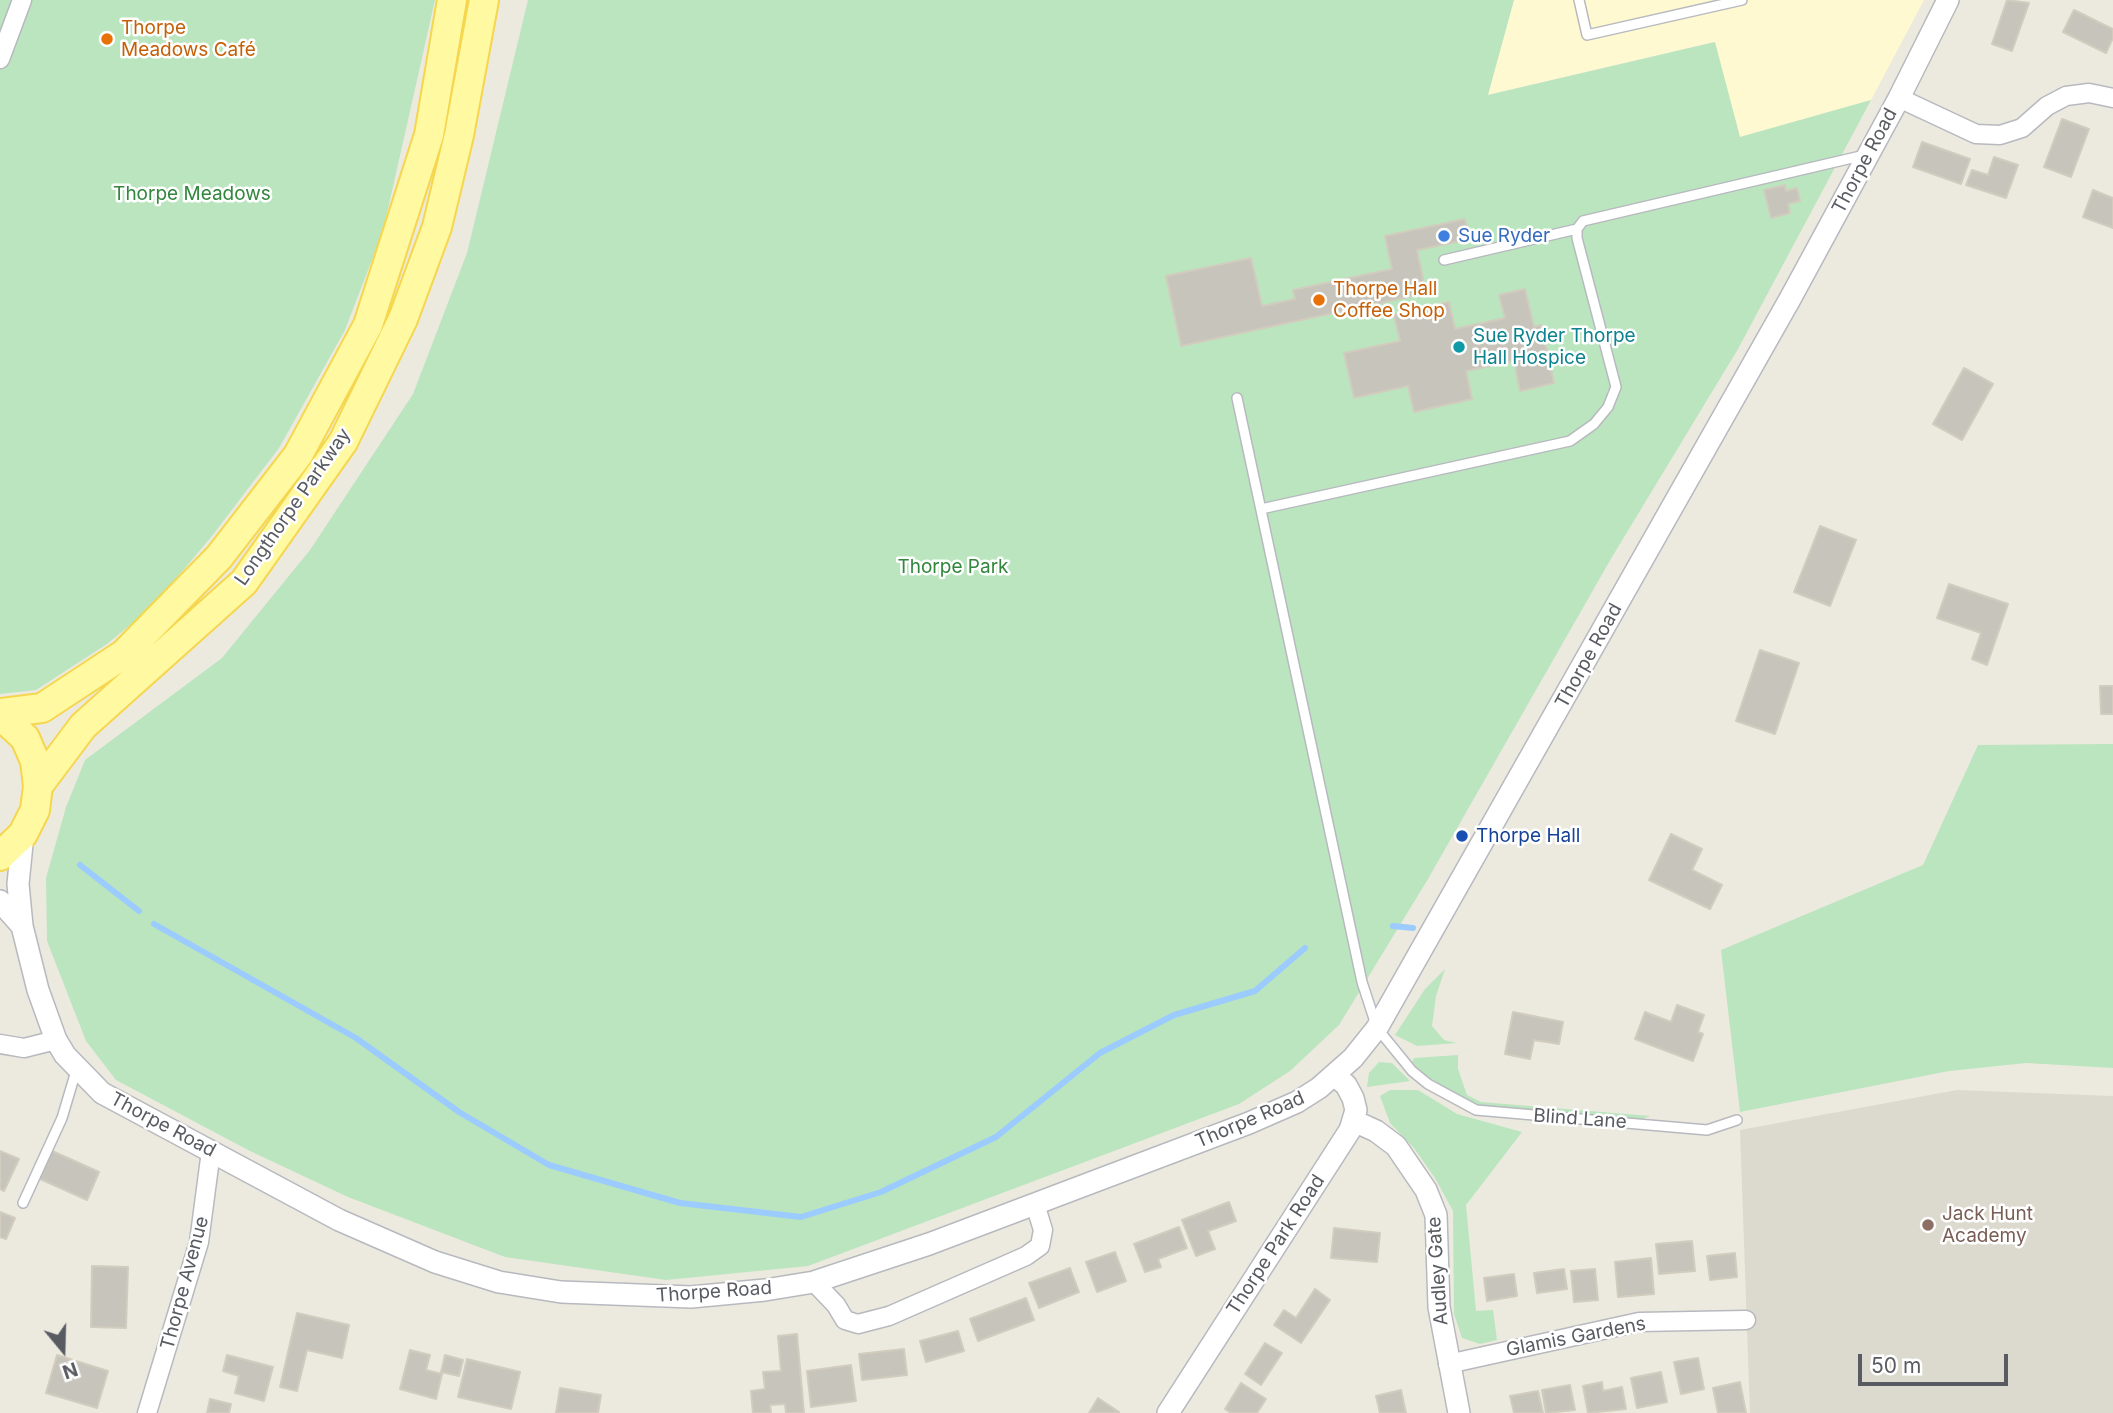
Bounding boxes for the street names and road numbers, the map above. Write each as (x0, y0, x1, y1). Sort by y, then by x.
street label: Thorpe Road (1828, 104, 1902, 218)
street label: Longthorpe Parkway (230, 424, 356, 590)
street label: Thorpe Road (1551, 600, 1627, 712)
street label: Thorpe Road (1192, 1087, 1308, 1153)
street label: Thorpe Road (106, 1088, 220, 1162)
street label: Blind Lane (1533, 1104, 1627, 1134)
street label: Thorpe Park Road (1222, 1171, 1330, 1319)
street label: Thorpe Avenue (156, 1214, 214, 1352)
street label: Audley Gate (1423, 1216, 1453, 1326)
street label: Thorpe Road (655, 1277, 773, 1307)
street label: Glamis Gardens (1504, 1312, 1648, 1362)

